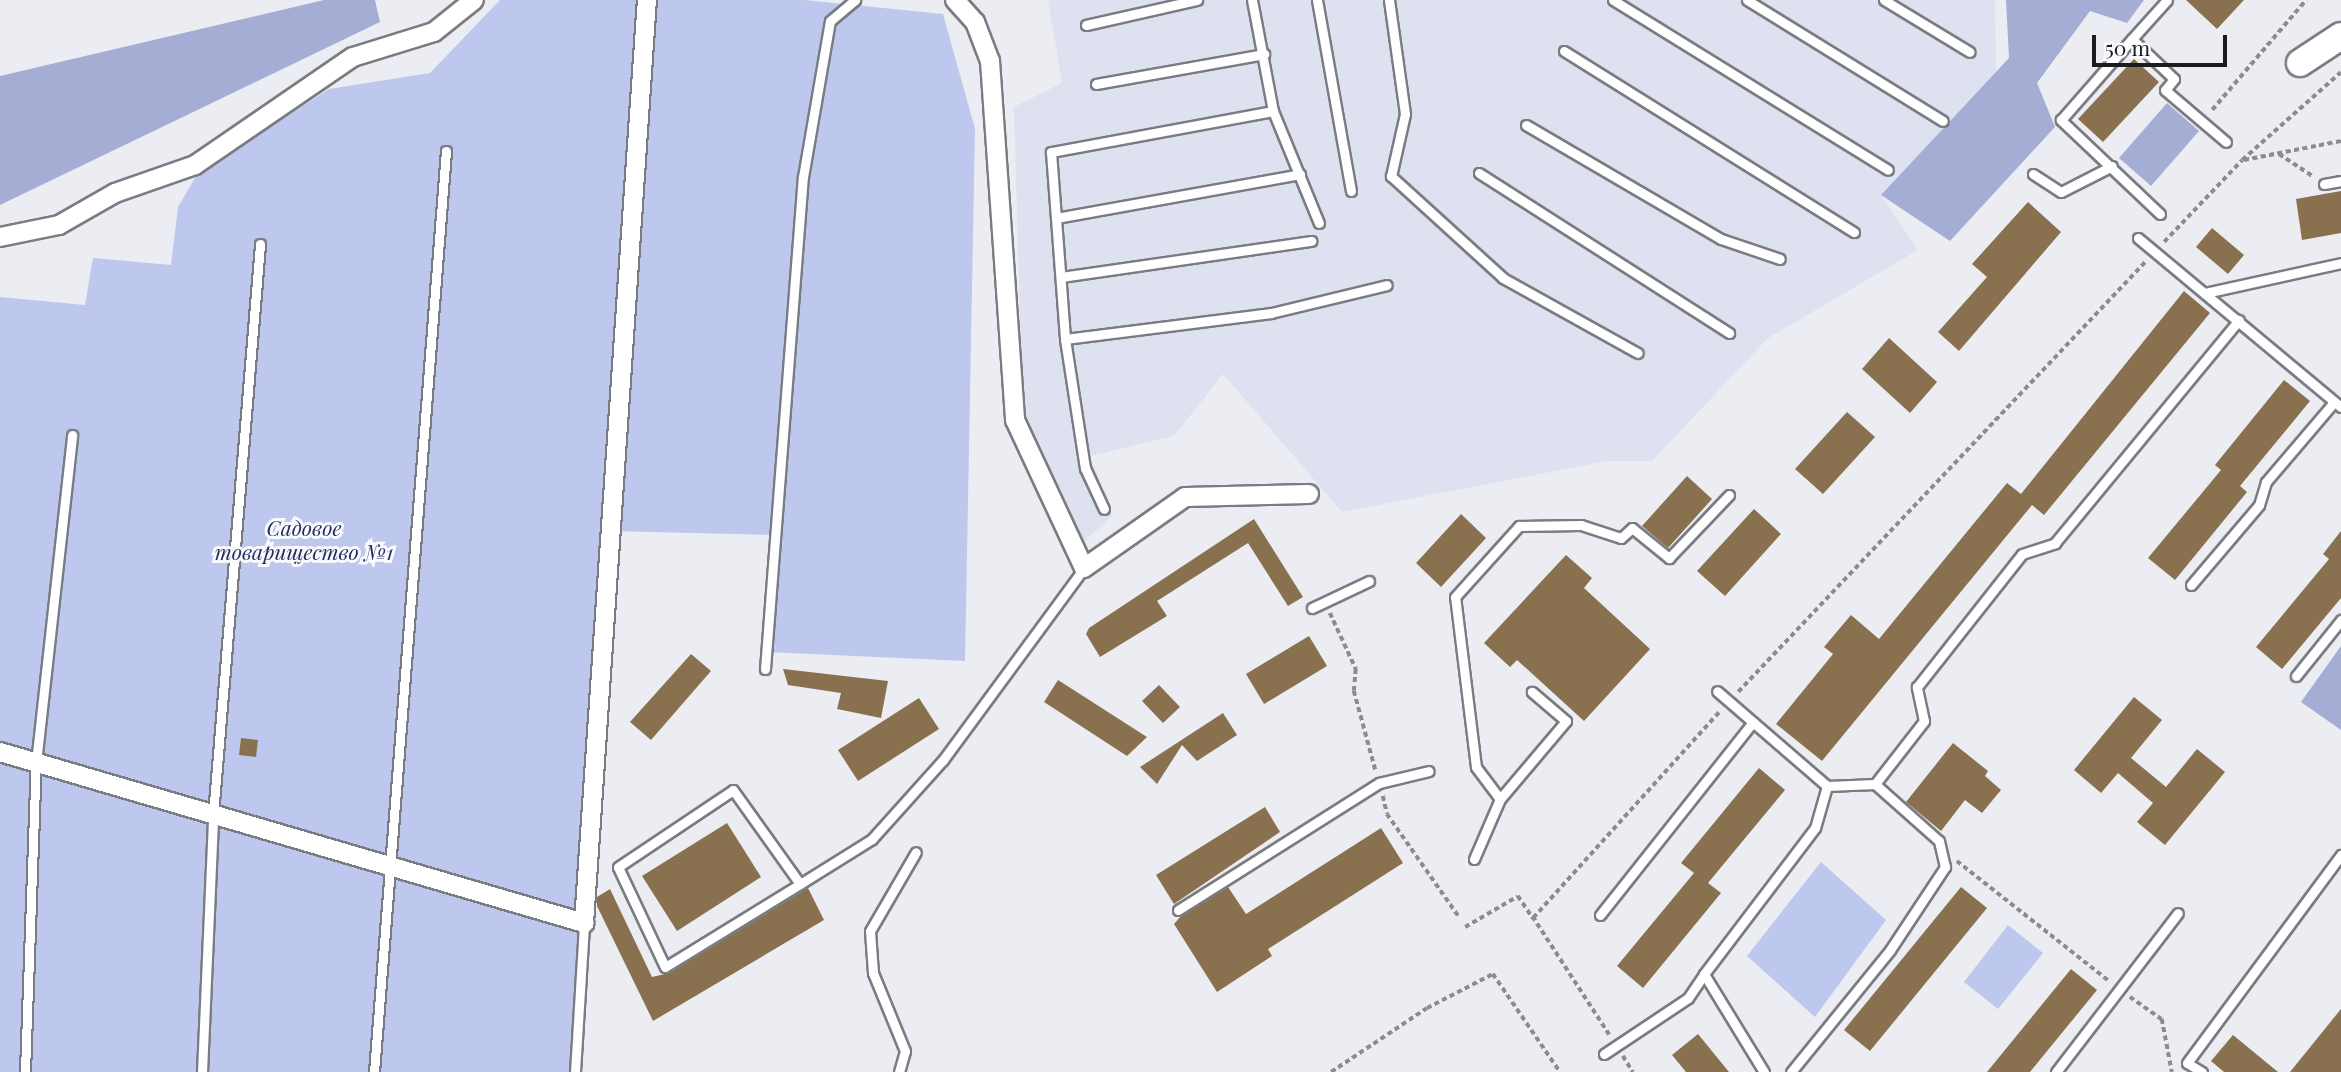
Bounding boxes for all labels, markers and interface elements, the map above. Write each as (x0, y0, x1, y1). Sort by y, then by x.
scale bar (2096, 21, 2231, 65)
text: 50 m (2105, 33, 2150, 61)
park label: Садовое товарищество №1 (215, 514, 393, 564)

